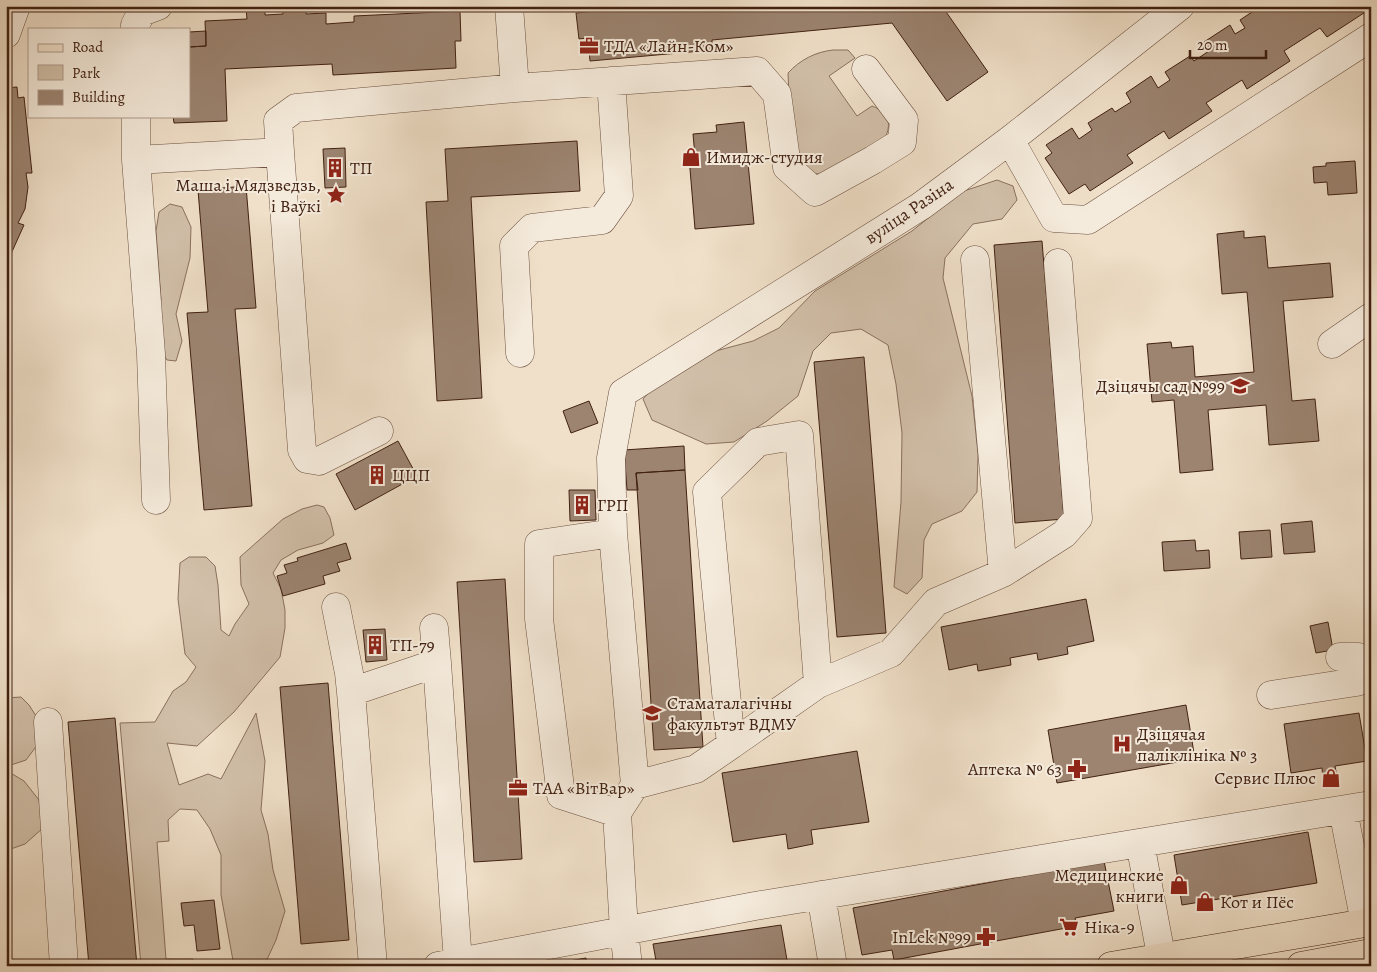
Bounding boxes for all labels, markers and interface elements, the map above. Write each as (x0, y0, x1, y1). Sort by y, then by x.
legend (28, 28, 190, 118)
scale bar (1190, 28, 1266, 60)
place label: ТДА «Лайн-Ком» (604, 34, 734, 58)
office icon: ТДА «Лайн-Ком» (578, 35, 600, 57)
text: 20 m (1197, 35, 1228, 55)
text: Road (72, 37, 104, 57)
text: Park (72, 63, 101, 83)
text: Building (72, 87, 125, 107)
place label: Имидж-студия (706, 145, 823, 169)
shop icon: Имидж-студия (680, 146, 702, 168)
place label: ТП (350, 156, 373, 180)
building icon: ТП (324, 157, 346, 179)
street label: вуліца Разіна (860, 172, 959, 249)
place label: Маша і Мядзведзь, і Ваўкі (175, 173, 321, 218)
place icon: Маша і Мядзведзь, і Ваўкі (325, 184, 347, 206)
place label: Дзіцячы сад №99 (1096, 374, 1225, 398)
school or university icon: Дзіцячы сад №99 (1229, 375, 1251, 397)
place label: ЦЦП (392, 463, 430, 487)
building icon: ЦЦП (366, 464, 388, 486)
place label: ГРП (597, 493, 629, 517)
building icon: ГРП (571, 494, 593, 516)
place label: ТП-79 (390, 633, 435, 657)
building icon: ТП-79 (364, 634, 386, 656)
place label: Стаматалагічны факультэт ВДМУ (667, 691, 797, 736)
school or university icon: Стаматалагічны факультэт ВДМУ (641, 702, 663, 724)
place label: Дзіцячая паліклініка № 3 (1137, 722, 1258, 767)
hospital icon: Дзіцячая паліклініка № 3 (1111, 733, 1133, 755)
place label: Аптека № 63 (967, 757, 1062, 781)
pharmacy icon: Аптека № 63 (1066, 758, 1088, 780)
place label: Сервис Плюс (1214, 766, 1316, 790)
shop icon: Сервис Плюс (1320, 767, 1342, 789)
place label: ТАА «ВітВар» (533, 776, 635, 800)
office icon: ТАА «ВітВар» (507, 777, 529, 799)
place label: Медицинские книги (1055, 863, 1164, 908)
shop icon: Медицинские книги (1168, 874, 1190, 896)
place label: Кот и Пёс (1220, 890, 1294, 914)
shop icon: Кот и Пёс (1194, 891, 1216, 913)
place label: Ніка-9 (1084, 915, 1135, 939)
supermarket icon: Ніка-9 (1058, 916, 1080, 938)
place label: InLek №99 (892, 925, 971, 949)
pharmacy icon: InLek №99 (975, 926, 997, 948)

